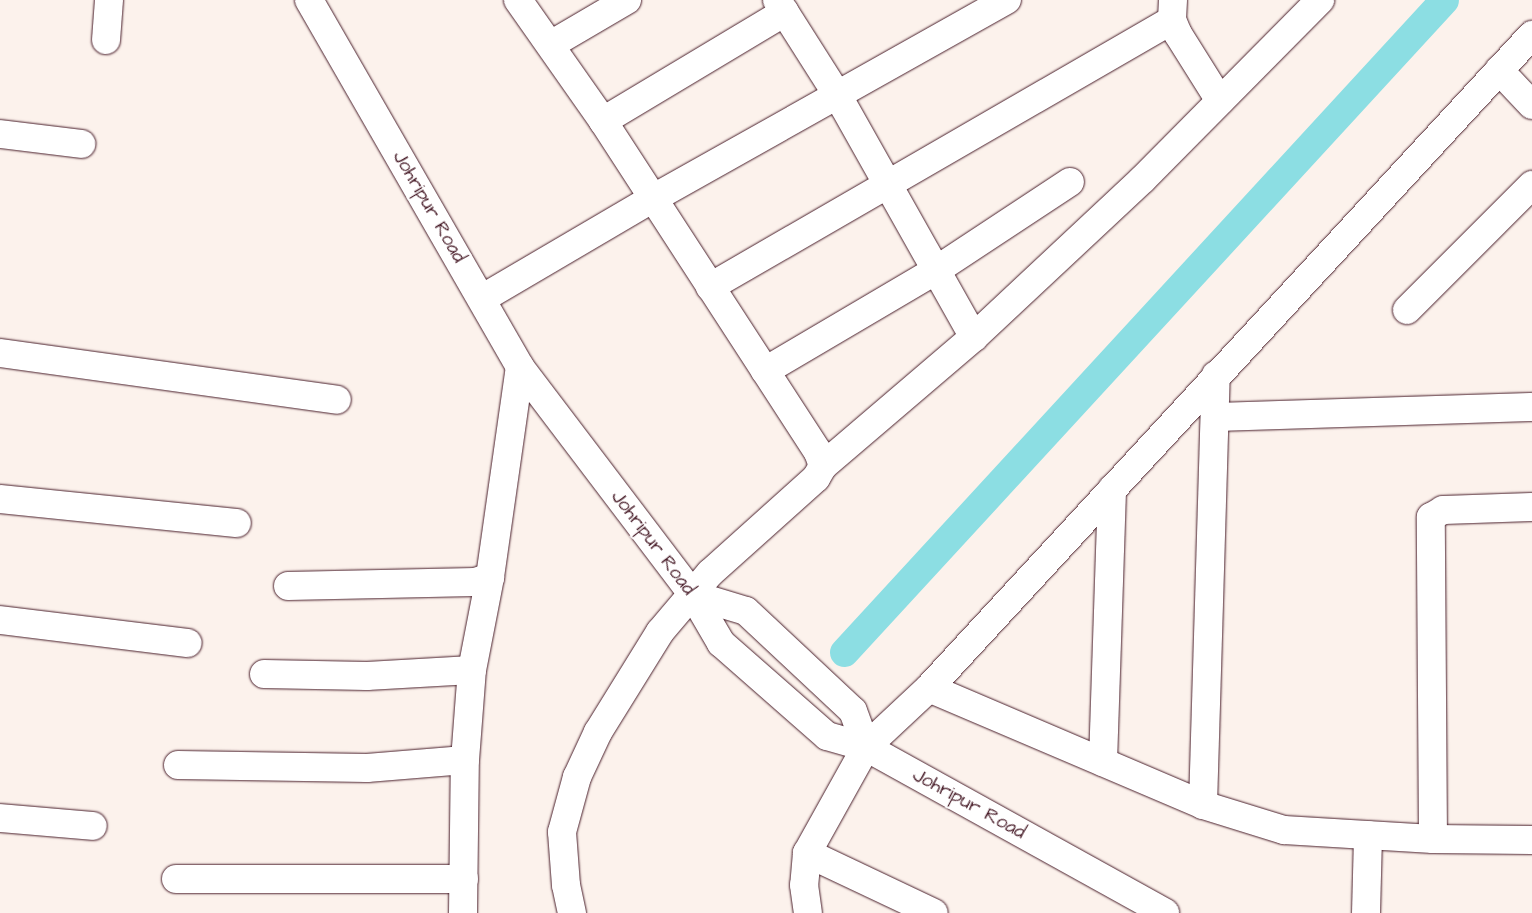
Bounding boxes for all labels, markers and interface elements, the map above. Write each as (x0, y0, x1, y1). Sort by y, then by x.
street label: Johripur Road (388, 147, 470, 267)
street label: Johripur Road (606, 486, 700, 600)
street label: Johripur Road (909, 764, 1029, 844)

